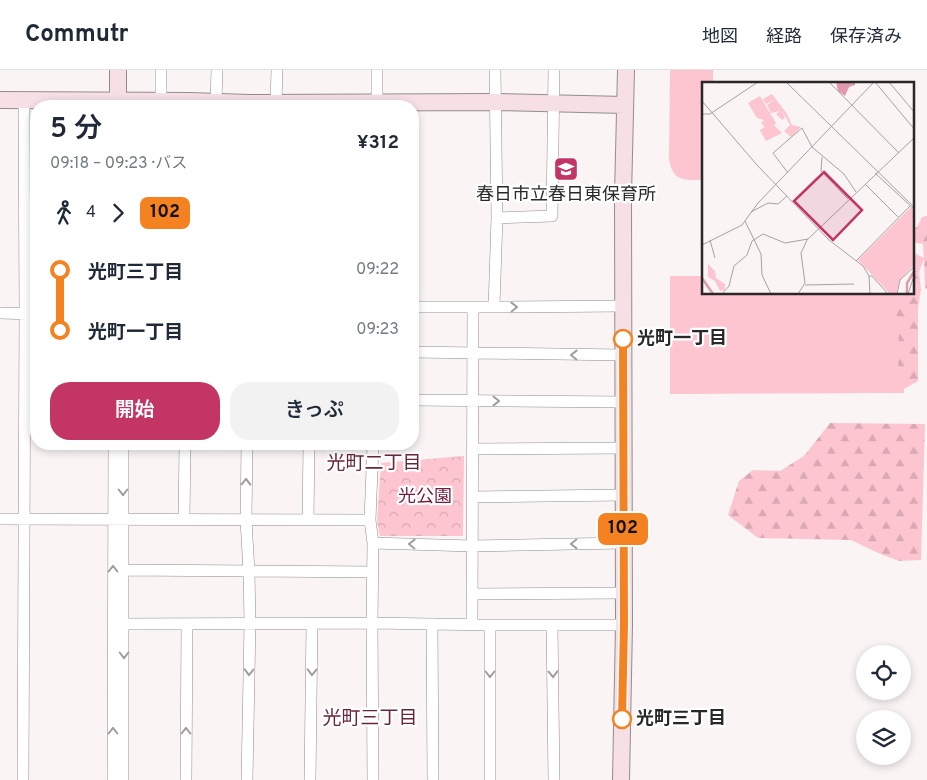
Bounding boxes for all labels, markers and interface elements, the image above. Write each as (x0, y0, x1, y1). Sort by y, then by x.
text: Commutr (25, 20, 128, 50)
text: 地図 (702, 26, 738, 49)
text: 経路 (766, 26, 802, 49)
text: 保存済み (830, 26, 902, 49)
inset map (702, 82, 914, 295)
text: 5 分 (50, 112, 102, 148)
text: ¥312 (357, 131, 399, 155)
text: 09:18 – 09:23 · バス (50, 154, 187, 174)
school or university icon: 春日市立春日東保育所 (553, 156, 579, 182)
place label: 春日市立春日東保育所 (476, 184, 656, 207)
icon: walk (50, 199, 78, 227)
icon: forward (104, 199, 132, 227)
text: 102 (150, 201, 180, 224)
text: 4 (86, 203, 96, 223)
text: 09:22 (356, 260, 399, 280)
text: 光町三丁目 (88, 261, 183, 285)
one-way arrow (510, 302, 518, 312)
text: 09:23 (356, 320, 399, 340)
text: 光町一丁目 (88, 321, 183, 345)
place label: 光町一丁目 (637, 328, 727, 351)
marker: 光町一丁目 (613, 329, 633, 349)
one-way arrow (570, 349, 578, 360)
button: 開始 (50, 382, 220, 440)
button: きっぷ (230, 382, 399, 440)
one-way arrow (492, 396, 500, 406)
district label: 光町二丁目 (326, 452, 422, 476)
one-way arrow (241, 477, 251, 485)
park label: 光公園 (398, 486, 452, 509)
one-way arrow (118, 489, 128, 497)
line badge: 102 (594, 513, 652, 545)
text: 102 (608, 517, 638, 540)
one-way arrow (408, 539, 416, 549)
one-way arrow (570, 539, 578, 549)
one-way arrow (108, 565, 118, 572)
map controls (856, 645, 911, 765)
button: locate (856, 645, 911, 700)
one-way arrow (119, 652, 129, 659)
one-way arrow (244, 668, 254, 676)
one-way arrow (306, 668, 317, 676)
one-way arrow (485, 670, 495, 678)
one-way arrow (548, 670, 558, 678)
district label: 光町三丁目 (322, 707, 418, 731)
place label: 光町三丁目 (636, 708, 726, 731)
marker: 光町三丁目 (612, 709, 632, 729)
button: layers (856, 710, 911, 765)
one-way arrow (108, 727, 118, 735)
one-way arrow (181, 727, 191, 735)

